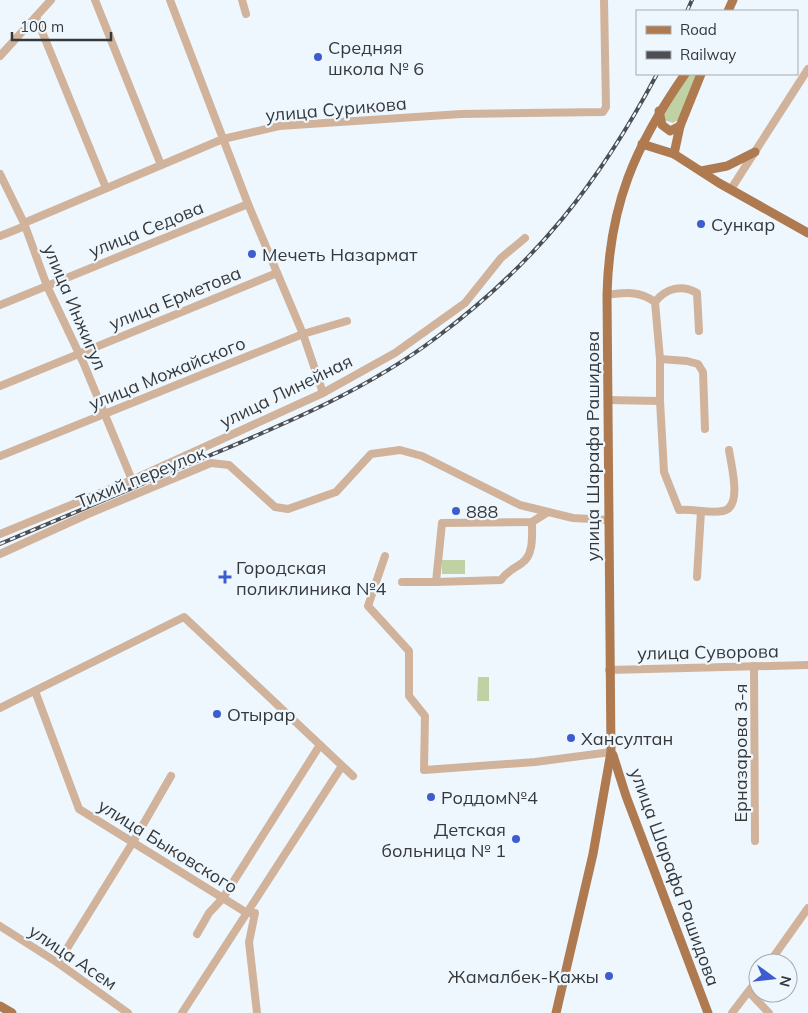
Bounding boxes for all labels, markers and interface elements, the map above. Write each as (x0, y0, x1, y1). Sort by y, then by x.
scale bar (12, 10, 111, 42)
legend (636, 10, 798, 75)
text: 100 m (20, 17, 64, 36)
text: Road (680, 20, 717, 39)
place label: Средняя школа № 6 (328, 36, 424, 80)
text: Railway (680, 45, 736, 64)
marker: Средняя школа № 6 (312, 51, 324, 63)
street label: улица Сурикова (264, 91, 408, 127)
street label: улица Седова (85, 196, 207, 262)
place label: Сункар (711, 213, 775, 236)
marker: Сункар (695, 218, 707, 230)
street label: улица Инжигул (38, 241, 112, 373)
place label: Мечеть Назармат (262, 243, 418, 266)
marker: Мечеть Назармат (246, 248, 258, 260)
street label: улица Ерметова (106, 261, 244, 335)
street label: улица Можайского (85, 331, 249, 415)
street label: улица Шарафа Рашидова (581, 331, 604, 561)
street label: улица Линейная (216, 349, 356, 433)
street label: Тихий переулок (73, 440, 209, 513)
place label: 888 (466, 500, 498, 523)
marker: 888 (450, 505, 462, 517)
place label: Городская поликлиника №4 (236, 556, 387, 600)
marker: Городская поликлиника №4 (218, 570, 232, 584)
street label: улица Суворова (637, 639, 779, 665)
street label: Ерназарова 3-я (729, 684, 752, 822)
place label: Отырар (227, 703, 295, 726)
marker: Отырар (211, 708, 223, 720)
place label: Хансултан (581, 727, 673, 750)
marker: Хансултан (565, 732, 577, 744)
street label: улица Шарафа Рашидова (625, 765, 725, 989)
place label: Роддом№4 (441, 786, 538, 809)
marker: Роддом№4 (425, 791, 437, 803)
street label: улица Быковского (94, 794, 242, 898)
place label: Детская больница № 1 (382, 818, 506, 862)
marker: Детская больница № 1 (510, 833, 522, 845)
street label: улица Асем (24, 919, 122, 995)
north arrow (748, 953, 798, 1003)
place label: Жамалбек-Кажы (448, 965, 599, 988)
marker: Жамалбек-Кажы (603, 970, 615, 982)
text: N (775, 974, 796, 989)

